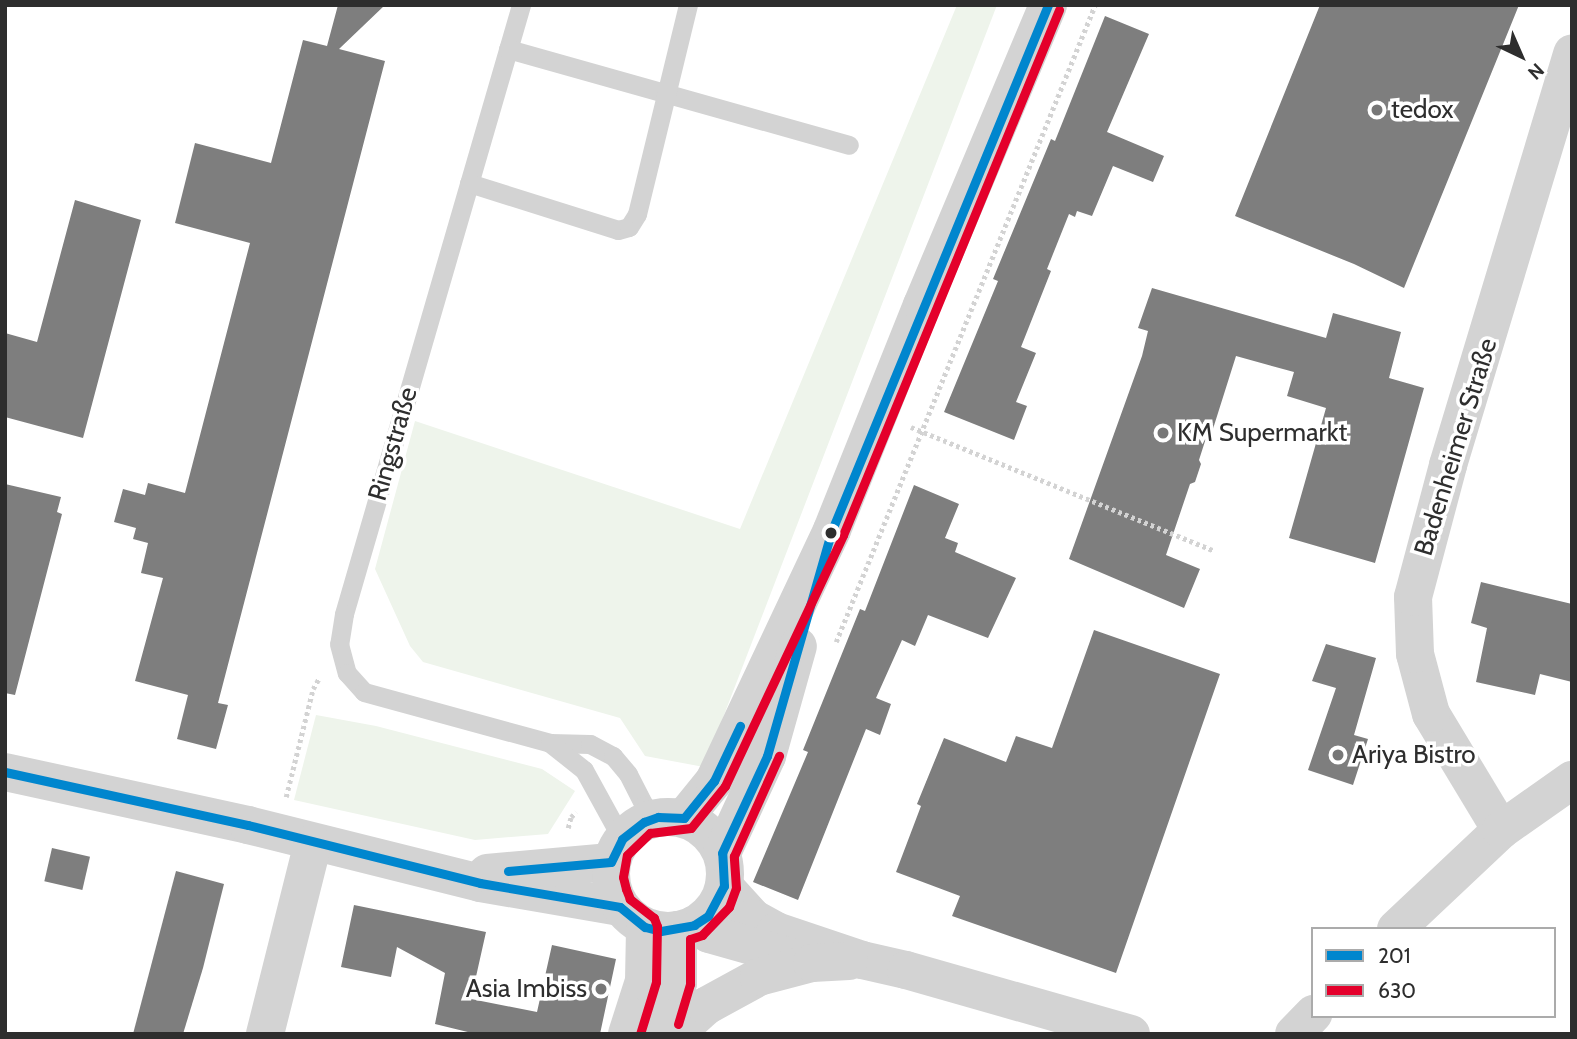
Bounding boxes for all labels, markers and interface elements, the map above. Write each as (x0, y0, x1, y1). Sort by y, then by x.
north arrow (1486, 21, 1556, 91)
text: N (1523, 59, 1549, 84)
place label: tedox (1391, 94, 1454, 126)
marker: tedox (1369, 102, 1385, 118)
street label: Badenheimer Straße (1408, 335, 1504, 559)
street label: Ringstraße (362, 384, 424, 504)
place label: KM Supermarkt (1177, 417, 1347, 449)
marker: KM Supermarkt (1155, 425, 1171, 441)
unlabelled marker (824, 526, 838, 540)
place label: Ariya Bistro (1352, 739, 1476, 771)
marker: Ariya Bistro (1330, 747, 1346, 763)
legend (1311, 927, 1556, 1018)
text: 201 (1378, 943, 1411, 968)
place label: Asia Imbiss (466, 973, 587, 1005)
text: 630 (1378, 978, 1416, 1003)
marker: Asia Imbiss (593, 981, 609, 997)

